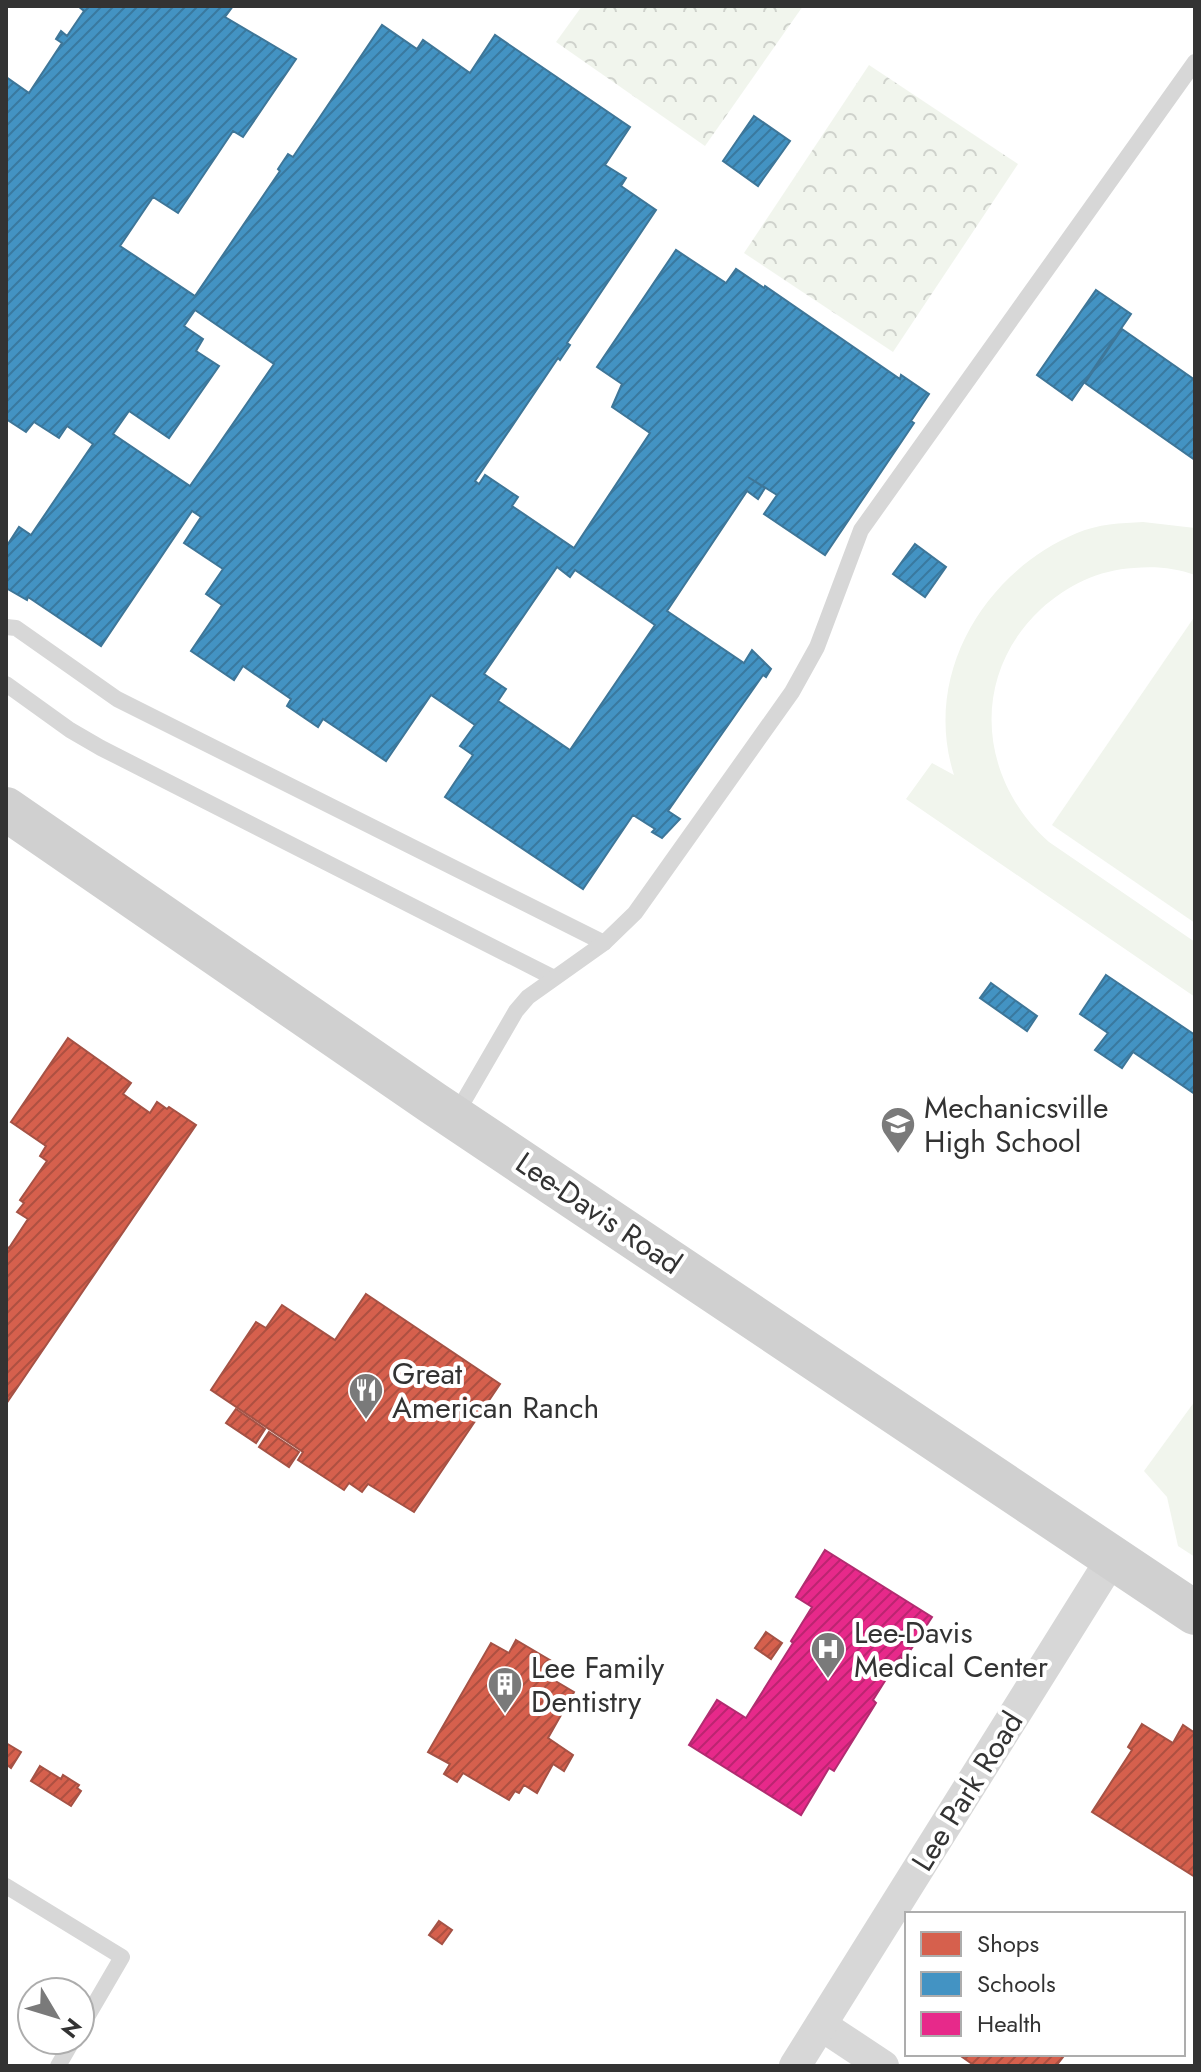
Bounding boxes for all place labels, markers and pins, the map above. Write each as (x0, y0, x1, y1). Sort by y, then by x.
place label: Mechanicsville High School (924, 1086, 1108, 1163)
school or university icon: Mechanicsville High School (879, 1105, 917, 1155)
place label: Great American Ranch (392, 1352, 599, 1429)
restaurant icon: Great American Ranch (347, 1371, 385, 1421)
place label: Lee-Davis Medical Center (854, 1611, 1049, 1688)
hospital icon: Lee-Davis Medical Center (809, 1630, 847, 1680)
place label: Lee Family Dentistry (531, 1646, 665, 1723)
building icon: Lee Family Dentistry (486, 1665, 524, 1715)

